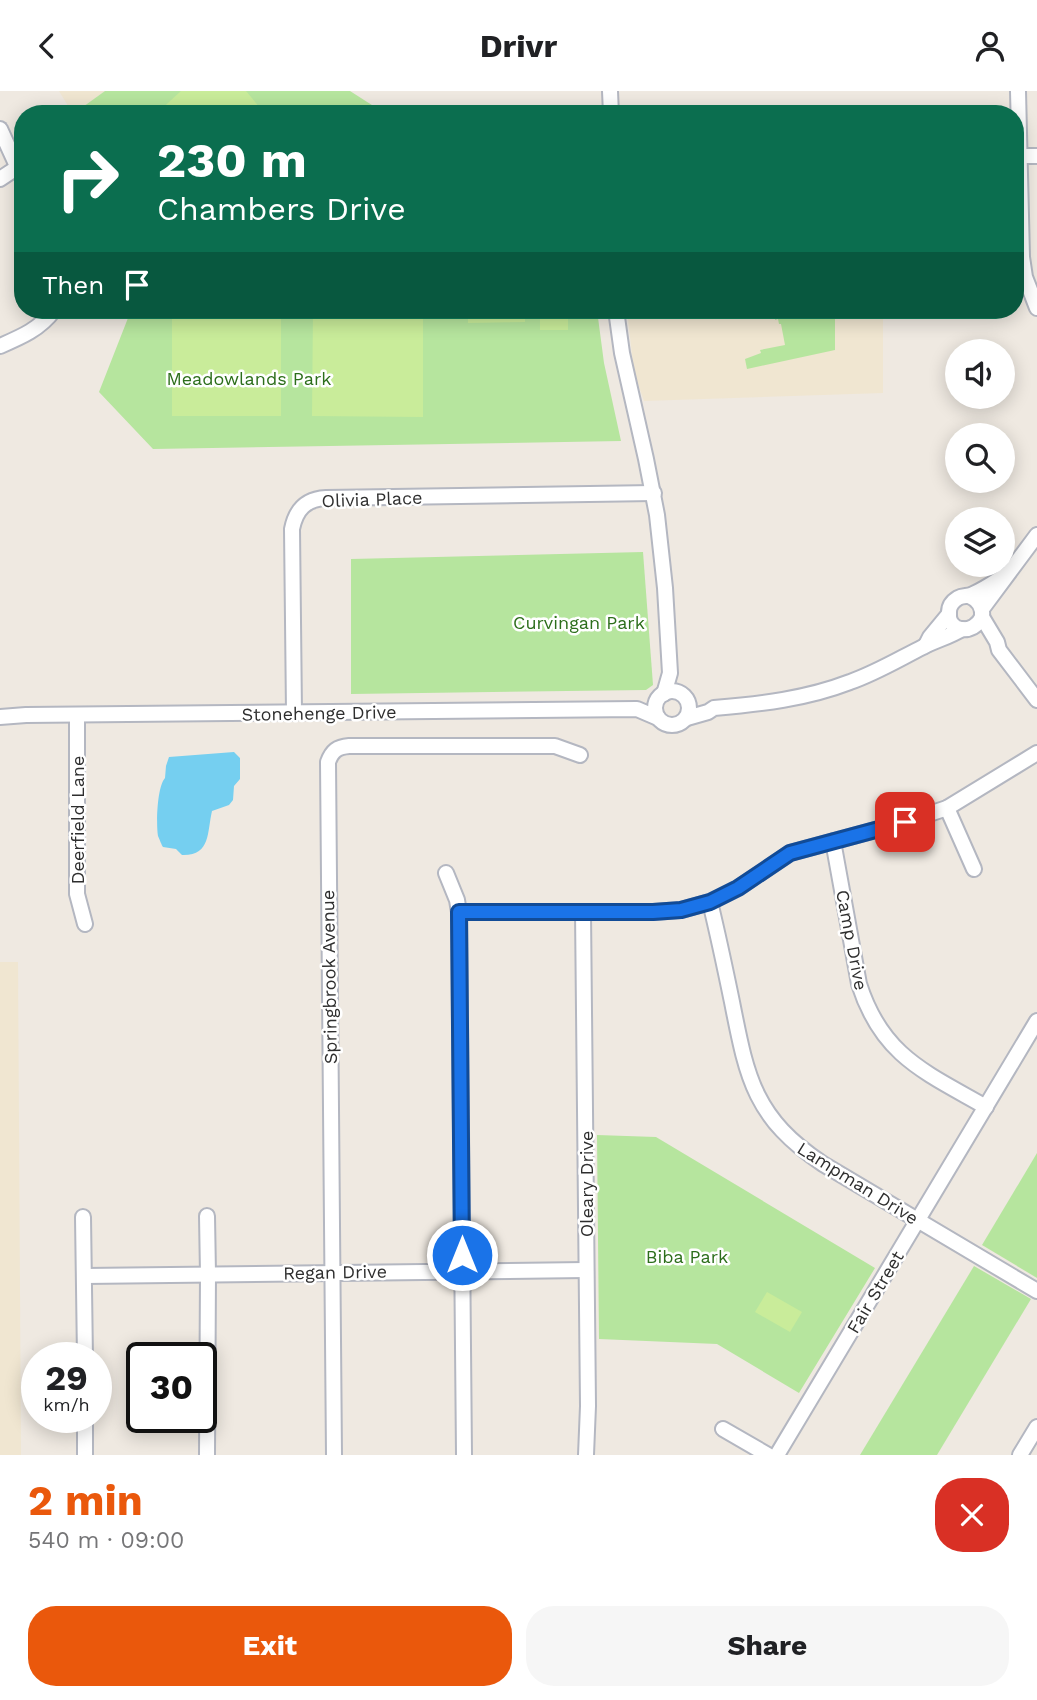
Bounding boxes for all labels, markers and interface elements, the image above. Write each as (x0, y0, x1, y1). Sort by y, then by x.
icon: back (28, 27, 66, 65)
text: Drivr (480, 27, 557, 65)
icon: person (971, 27, 1009, 65)
text: 230 m (157, 131, 307, 189)
icon: right (42, 133, 133, 224)
text: Chambers Drive (157, 190, 406, 228)
icon: arrive (118, 266, 156, 304)
text: Then (42, 270, 104, 300)
map controls (945, 339, 1015, 577)
button: sound (945, 339, 1015, 409)
park label: Meadowlands Park (166, 368, 332, 389)
button: search (945, 423, 1015, 493)
street label: Olivia Place (321, 487, 423, 511)
button: layers (945, 507, 1015, 577)
park label: Curvingan Park (513, 612, 645, 633)
street label: Stonehenge Drive (241, 701, 397, 725)
street label: Deerfield Lane (67, 756, 88, 884)
pin (875, 792, 935, 852)
icon: arrive (886, 803, 924, 841)
street label: Camp Drive (832, 888, 872, 992)
street label: Springbrook Avenue (317, 890, 341, 1064)
street label: Oleary Drive (576, 1131, 597, 1237)
street label: Lampman Drive (794, 1137, 922, 1229)
position arrow (425, 1218, 499, 1292)
park label: Biba Park (646, 1246, 728, 1267)
street label: Fair Street (842, 1247, 908, 1337)
street label: Regan Drive (283, 1261, 387, 1283)
speed limit sign: 30 (126, 1342, 217, 1433)
text: 29 (45, 1357, 88, 1399)
text: km/h (43, 1394, 90, 1415)
text: 2 min (28, 1476, 143, 1525)
button: close (935, 1478, 1009, 1552)
text: 540 m · 09:00 (28, 1527, 184, 1554)
button: Exit (28, 1606, 512, 1686)
button: Share (526, 1606, 1009, 1686)

